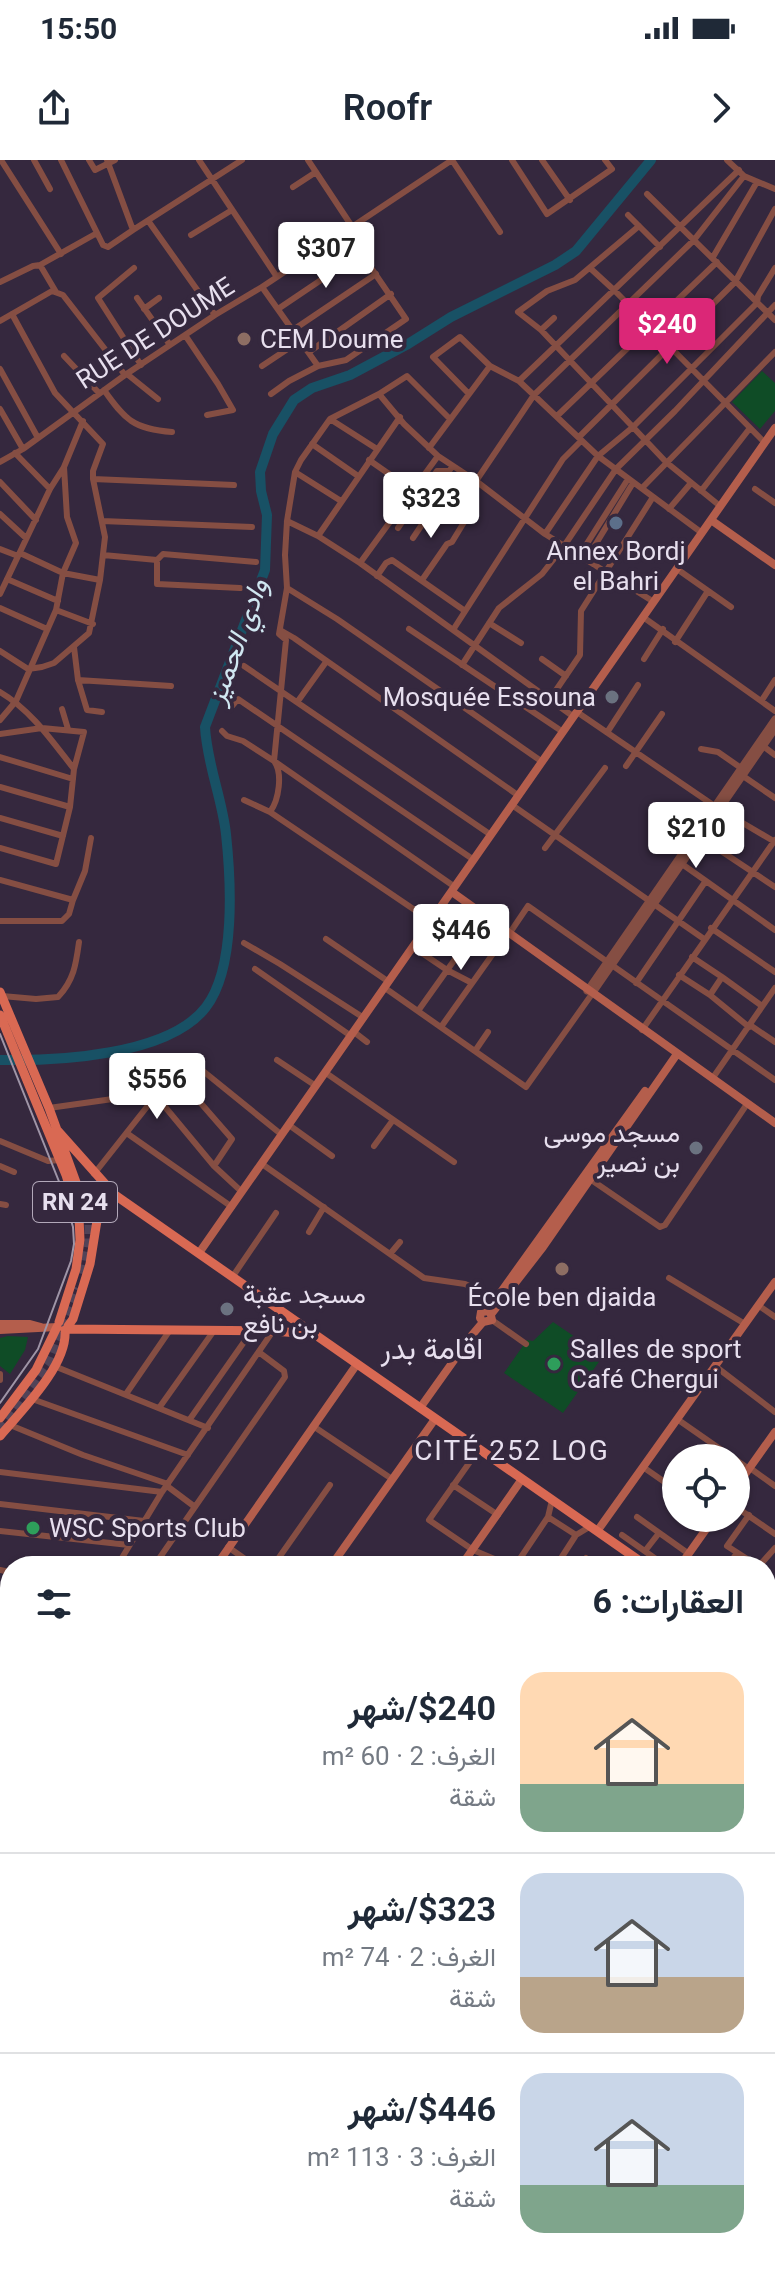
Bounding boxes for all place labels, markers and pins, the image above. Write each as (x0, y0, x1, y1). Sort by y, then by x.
pin: $307 (279, 222, 373, 290)
pin: $240 (620, 298, 714, 366)
place label: CEM Doume (260, 324, 404, 354)
marker: CEM Doume (235, 330, 253, 348)
pin: $323 (384, 472, 478, 540)
marker: Annex Bordj el Bahri (607, 514, 625, 532)
place label: Annex Bordj el Bahri (546, 536, 686, 596)
place label: Mosquée Essouna (383, 682, 596, 712)
marker: Mosquée Essouna (603, 688, 621, 706)
pin: $210 (649, 802, 743, 870)
pin: $446 (414, 904, 508, 972)
pin: $556 (110, 1053, 204, 1121)
place label: مسجد موسى بن نصير (543, 1118, 680, 1179)
marker: مسجد موسى بن نصير (687, 1139, 705, 1157)
marker: École ben djaida (553, 1260, 571, 1278)
place label: مسجد عقبة بن نافع (243, 1279, 366, 1342)
place label: École ben djaida (468, 1282, 656, 1312)
marker: مسجد عقبة بن نافع (218, 1300, 236, 1318)
place label: Salles de sport Café Chergui (570, 1334, 742, 1394)
marker: Salles de sport Café Chergui (545, 1355, 563, 1373)
place label: WSC Sports Club (49, 1513, 246, 1543)
marker: WSC Sports Club (24, 1519, 42, 1537)

